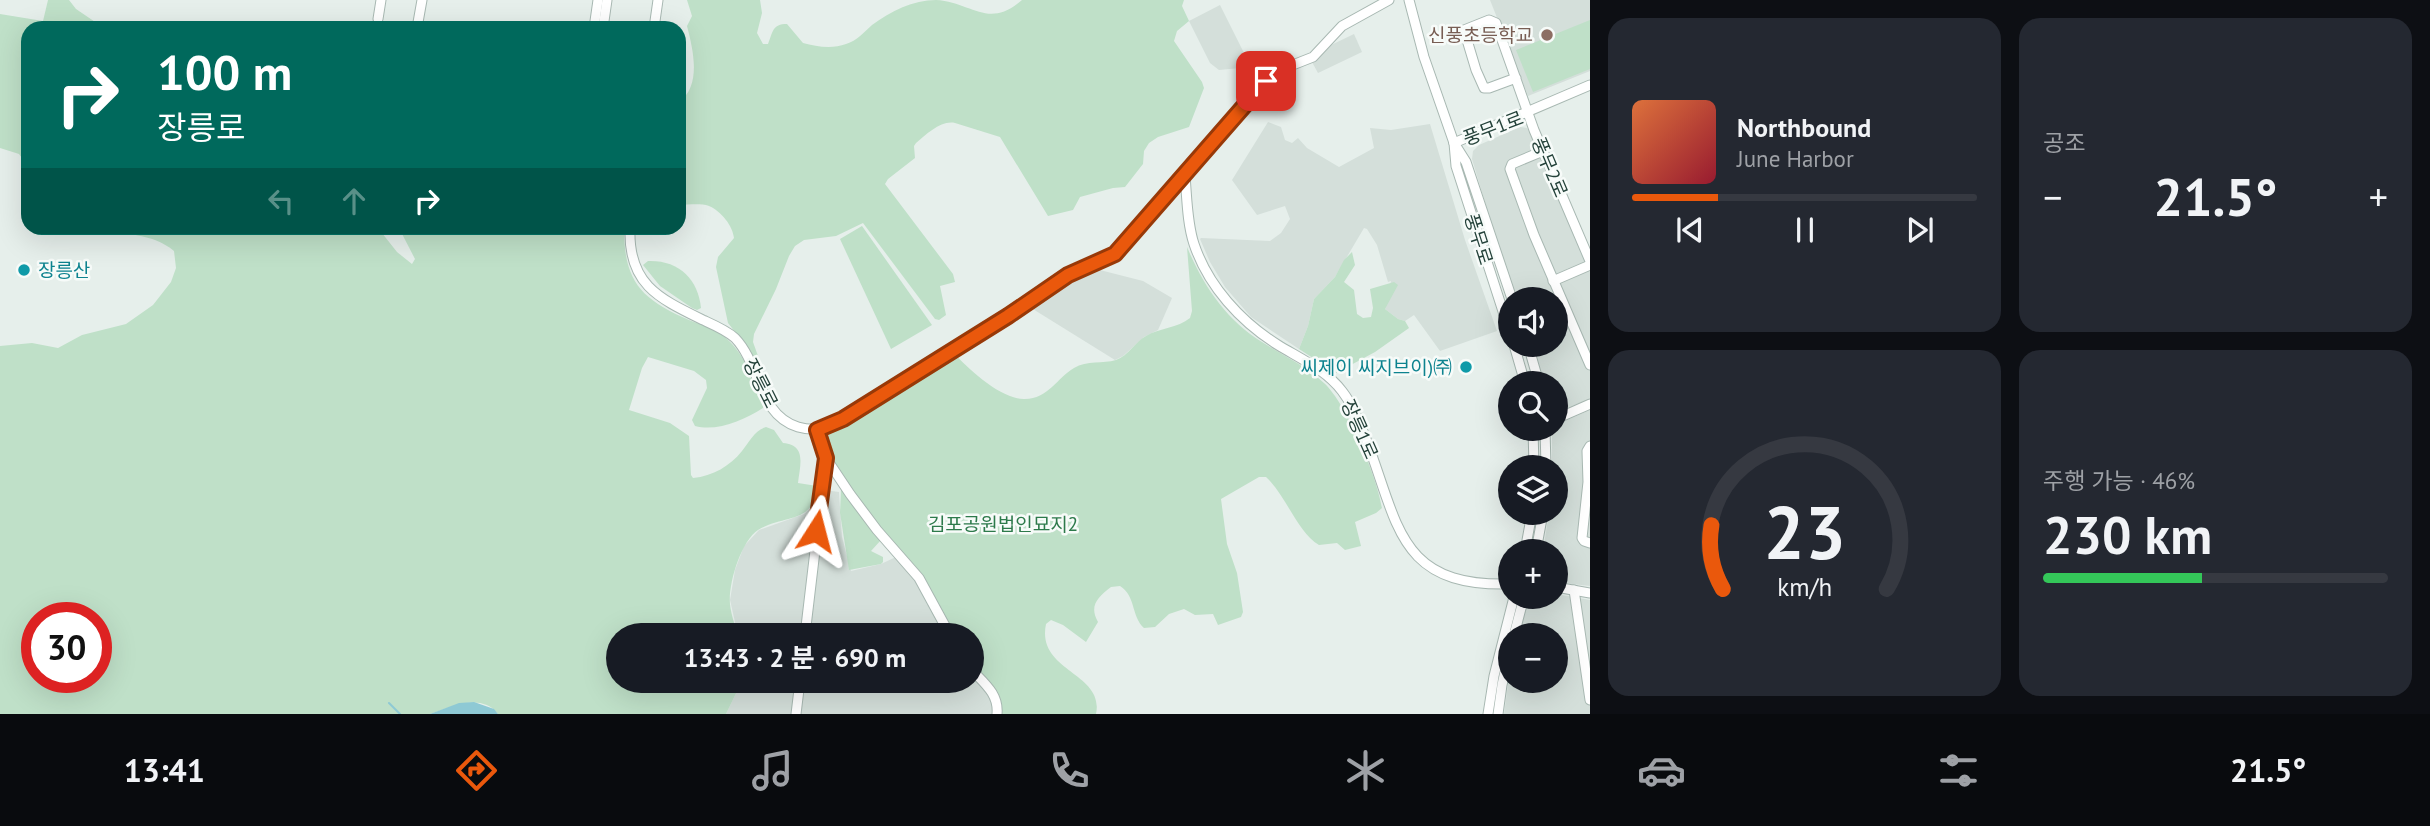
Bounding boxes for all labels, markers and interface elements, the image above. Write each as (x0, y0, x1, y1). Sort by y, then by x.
place label: 신풍초등학교 (1428, 23, 1533, 47)
marker: 신풍초등학교 (1539, 27, 1555, 43)
text: 100 m (157, 40, 292, 104)
icon: right (42, 49, 133, 140)
pin (1236, 51, 1296, 111)
icon: arrive (1247, 62, 1285, 100)
text: 장릉로 (157, 106, 245, 148)
street label: 풍무1로 (1459, 106, 1527, 150)
text: Northbound (1737, 111, 1871, 144)
text: 공조 (2043, 128, 2085, 157)
street label: 풍무2로 (1527, 133, 1573, 201)
text: June Harbor (1737, 144, 1854, 173)
text: 21.5° (2154, 163, 2277, 230)
text: − (2043, 172, 2062, 221)
text: + (2369, 172, 2388, 221)
icon: left (262, 182, 300, 220)
icon: ahead (335, 182, 373, 220)
icon: right (408, 182, 446, 220)
street label: 풍무로 (1459, 210, 1499, 268)
icon: previous (1671, 211, 1709, 249)
icon: pause (1786, 211, 1824, 249)
icon: next (1901, 211, 1939, 249)
place label: 장릉산 (38, 258, 90, 282)
marker: 장릉산 (16, 262, 32, 278)
map controls (1498, 287, 1568, 693)
button: sound (1498, 287, 1568, 357)
street label: 장릉로 (738, 354, 784, 412)
place label: 씨제이 씨지브이)㈜ (1300, 355, 1452, 379)
marker: 씨제이 씨지브이)㈜ (1458, 359, 1474, 375)
button: search (1498, 371, 1568, 441)
street label: 장릉1로 (1336, 395, 1384, 463)
button: layers (1498, 455, 1568, 525)
text: 주행 가능 · 46% (2043, 466, 2195, 495)
text: 23 (1763, 485, 1846, 579)
position arrow (779, 494, 853, 568)
text: 230 km (2043, 501, 2212, 568)
park label: 김포공원법인묘지2 (928, 512, 1078, 536)
button: + (1498, 539, 1568, 609)
text: km/h (1777, 571, 1832, 603)
speed limit sign: 30 (21, 602, 112, 693)
button: − (1498, 623, 1568, 693)
text: 13:43 · 2 분 · 690 m (684, 641, 906, 674)
icon: directions (452, 746, 501, 795)
icon: music (748, 746, 797, 795)
icon: phone (1045, 746, 1094, 795)
icon: climate (1341, 746, 1390, 795)
icon: car (1637, 746, 1686, 795)
icon: filters (1934, 746, 1983, 795)
text: 13:41 (124, 749, 205, 791)
text: 21.5° (2230, 749, 2306, 791)

